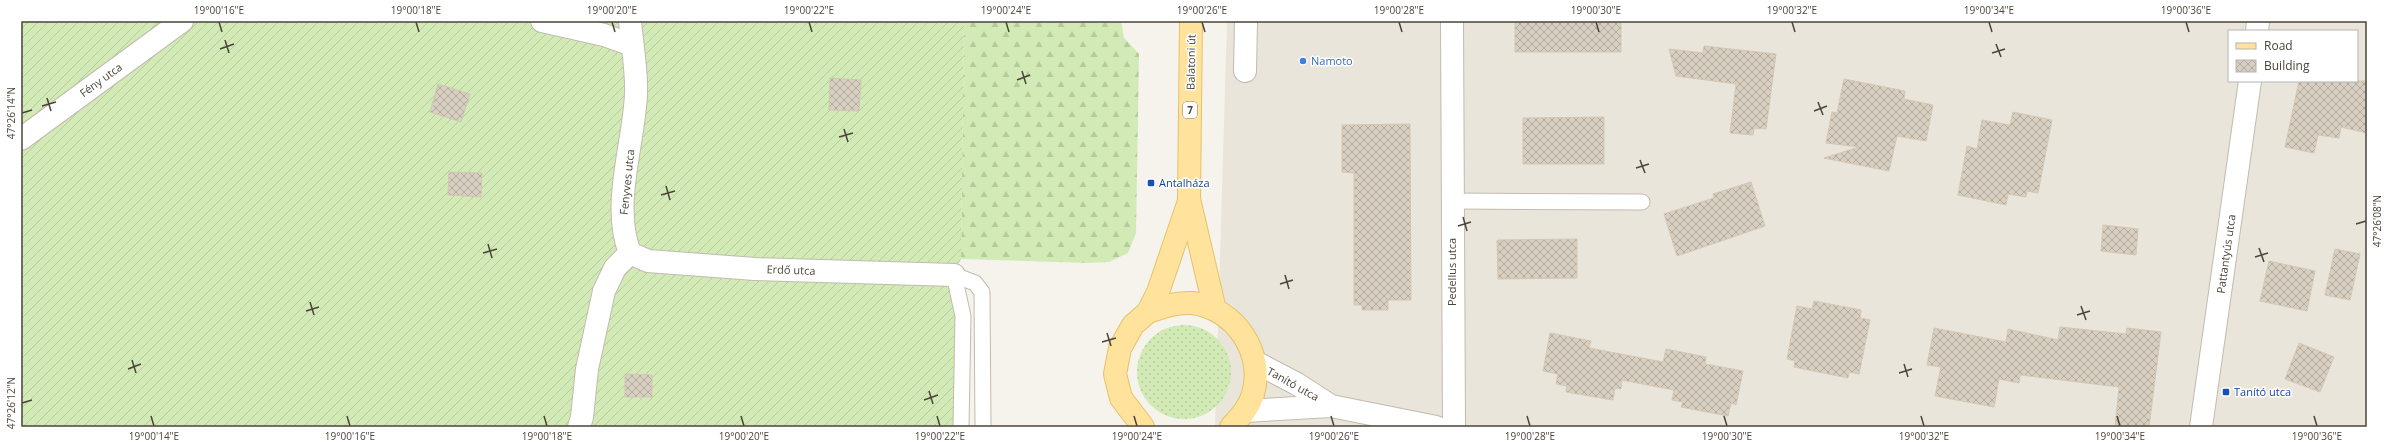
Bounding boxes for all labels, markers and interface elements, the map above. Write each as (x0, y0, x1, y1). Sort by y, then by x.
text: 19°00'16"E (194, 3, 244, 17)
text: 19°00'18"E (391, 3, 441, 17)
text: 19°00'20"E (587, 3, 637, 17)
text: 19°00'22"E (784, 3, 834, 17)
text: 19°00'24"E (981, 3, 1031, 17)
text: 19°00'26"E (1177, 3, 1227, 17)
text: 19°00'28"E (1374, 3, 1424, 17)
text: 19°00'30"E (1571, 3, 1621, 17)
text: 19°00'32"E (1767, 3, 1817, 17)
text: 19°00'34"E (1964, 3, 2014, 17)
text: 19°00'36"E (2161, 3, 2211, 17)
legend (2228, 30, 2358, 82)
street label: Balatoni út (1183, 34, 1198, 90)
text: Road (2264, 37, 2293, 54)
place label: Namoto (1311, 53, 1353, 68)
marker: Namoto (1298, 56, 1308, 66)
text: Building (2264, 57, 2310, 74)
street label: Fény utca (76, 59, 125, 100)
text: 47°26'14"N (4, 87, 18, 139)
road number: 7 (1183, 102, 1197, 118)
street label: Fenyves utca (616, 148, 637, 216)
place label: Antalháza (1159, 175, 1210, 190)
marker: Antalháza (1146, 178, 1156, 188)
text: 47°26'08"N (2370, 195, 2384, 247)
street label: Pattantyús utca (2213, 213, 2238, 294)
street label: Pedellus utca (1444, 238, 1459, 306)
street label: Erdő utca (766, 261, 816, 278)
street label: Tanító utca (1265, 363, 1322, 404)
text: 47°26'12"N (4, 377, 18, 429)
place label: Tanító utca (2234, 384, 2291, 399)
marker: Tanító utca (2221, 387, 2231, 397)
text: 19°00'14"E (129, 429, 179, 443)
text: 19°00'16"E (325, 429, 375, 443)
text: 19°00'18"E (522, 429, 572, 443)
text: 19°00'20"E (719, 429, 769, 443)
text: 19°00'22"E (915, 429, 965, 443)
text: 19°00'24"E (1112, 429, 1162, 443)
text: 19°00'26"E (1309, 429, 1359, 443)
text: 19°00'28"E (1505, 429, 1555, 443)
text: 19°00'30"E (1702, 429, 1752, 443)
text: 19°00'32"E (1899, 429, 1949, 443)
text: 19°00'34"E (2095, 429, 2145, 443)
text: 19°00'36"E (2292, 429, 2342, 443)

